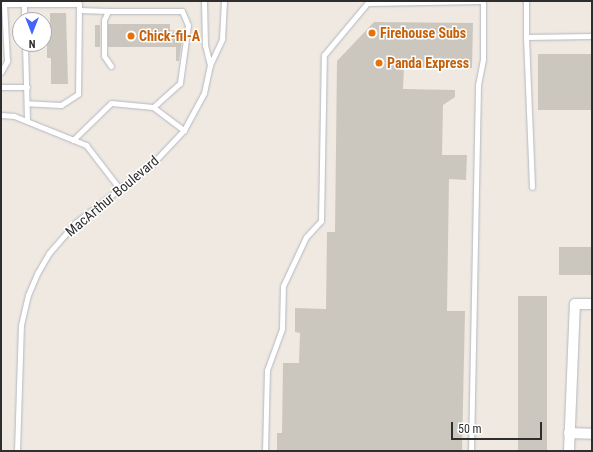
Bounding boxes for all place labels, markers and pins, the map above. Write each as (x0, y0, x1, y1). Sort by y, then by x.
place label: Firehouse Subs (380, 25, 466, 41)
place label: Chick-fil-A (139, 28, 200, 44)
marker: Firehouse Subs (367, 28, 377, 38)
marker: Chick-fil-A (126, 31, 136, 41)
place label: Panda Express (387, 55, 469, 71)
marker: Panda Express (374, 58, 384, 68)

